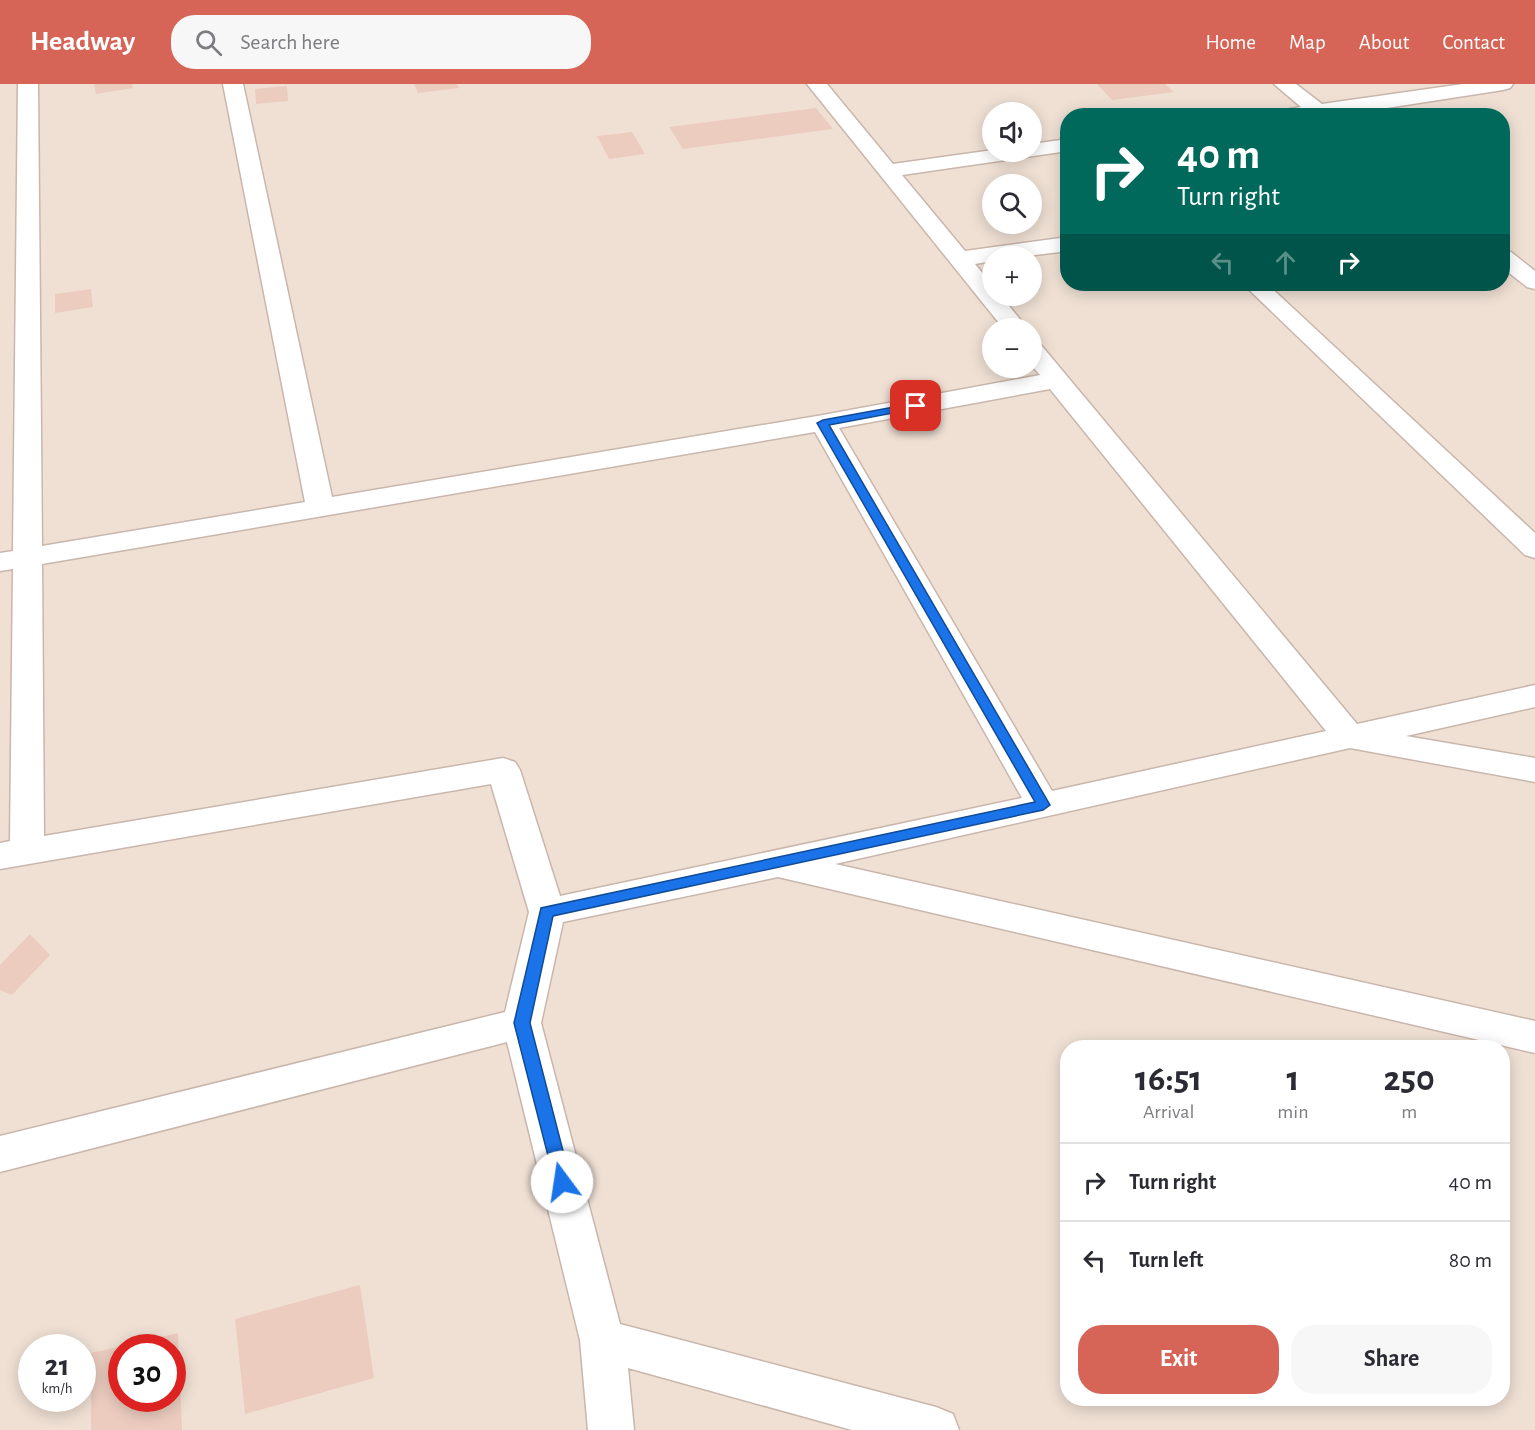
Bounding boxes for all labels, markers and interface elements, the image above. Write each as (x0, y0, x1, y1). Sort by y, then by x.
search box (171, 15, 591, 69)
icon: search (192, 26, 225, 59)
text: Headway (30, 28, 135, 56)
text: Search here (240, 31, 340, 53)
text: Home (1205, 32, 1256, 53)
text: Map (1289, 32, 1326, 53)
text: About (1359, 32, 1409, 53)
text: Contact (1442, 32, 1505, 53)
map controls (982, 102, 1042, 378)
button: sound (982, 102, 1042, 162)
icon: right (1078, 132, 1156, 210)
text: 40 m (1177, 134, 1260, 176)
button: search (982, 174, 1042, 234)
text: Turn right (1177, 183, 1280, 210)
button: + (982, 246, 1042, 306)
icon: left (1206, 246, 1239, 279)
icon: ahead (1269, 246, 1302, 279)
icon: right (1332, 246, 1365, 279)
button: − (982, 318, 1042, 378)
pin (890, 380, 941, 431)
icon: arrive (899, 389, 932, 422)
text: 16:51 (1135, 1061, 1202, 1097)
text: 1 (1286, 1061, 1299, 1097)
text: 250 (1384, 1061, 1435, 1097)
text: Arrival (1143, 1102, 1194, 1122)
text: min (1277, 1102, 1309, 1122)
text: m (1401, 1102, 1417, 1122)
position arrow (530, 1150, 594, 1214)
icon: right (1078, 1166, 1111, 1199)
text: Turn right (1129, 1171, 1216, 1193)
text: 40 m (1449, 1171, 1492, 1193)
icon: left (1078, 1244, 1111, 1277)
text: Turn left (1129, 1249, 1203, 1271)
text: 80 m (1449, 1249, 1492, 1271)
button: Exit (1078, 1325, 1279, 1394)
button: Share (1291, 1325, 1492, 1394)
speed limit sign: 30 (108, 1334, 186, 1412)
text: 21 (45, 1351, 69, 1381)
text: km/h (42, 1381, 72, 1396)

